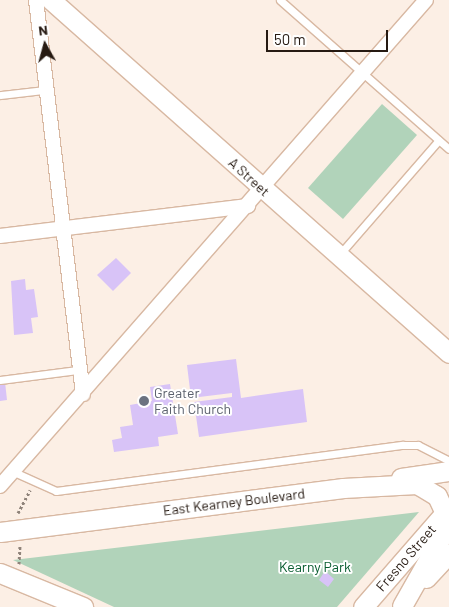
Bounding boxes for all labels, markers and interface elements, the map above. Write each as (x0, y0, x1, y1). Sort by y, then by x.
north arrow (20, 20, 70, 70)
scale bar (269, 20, 392, 52)
text: N (37, 21, 49, 39)
text: 50 m (274, 30, 306, 48)
street label: A Street (225, 154, 273, 200)
place label: Greater Faith Church (154, 385, 231, 418)
marker: Greater Faith Church (138, 395, 150, 407)
street label: East Kearney Boulevard (162, 485, 306, 519)
street label: Fresno Street (372, 521, 440, 595)
park label: Kearny Park (279, 559, 351, 575)

